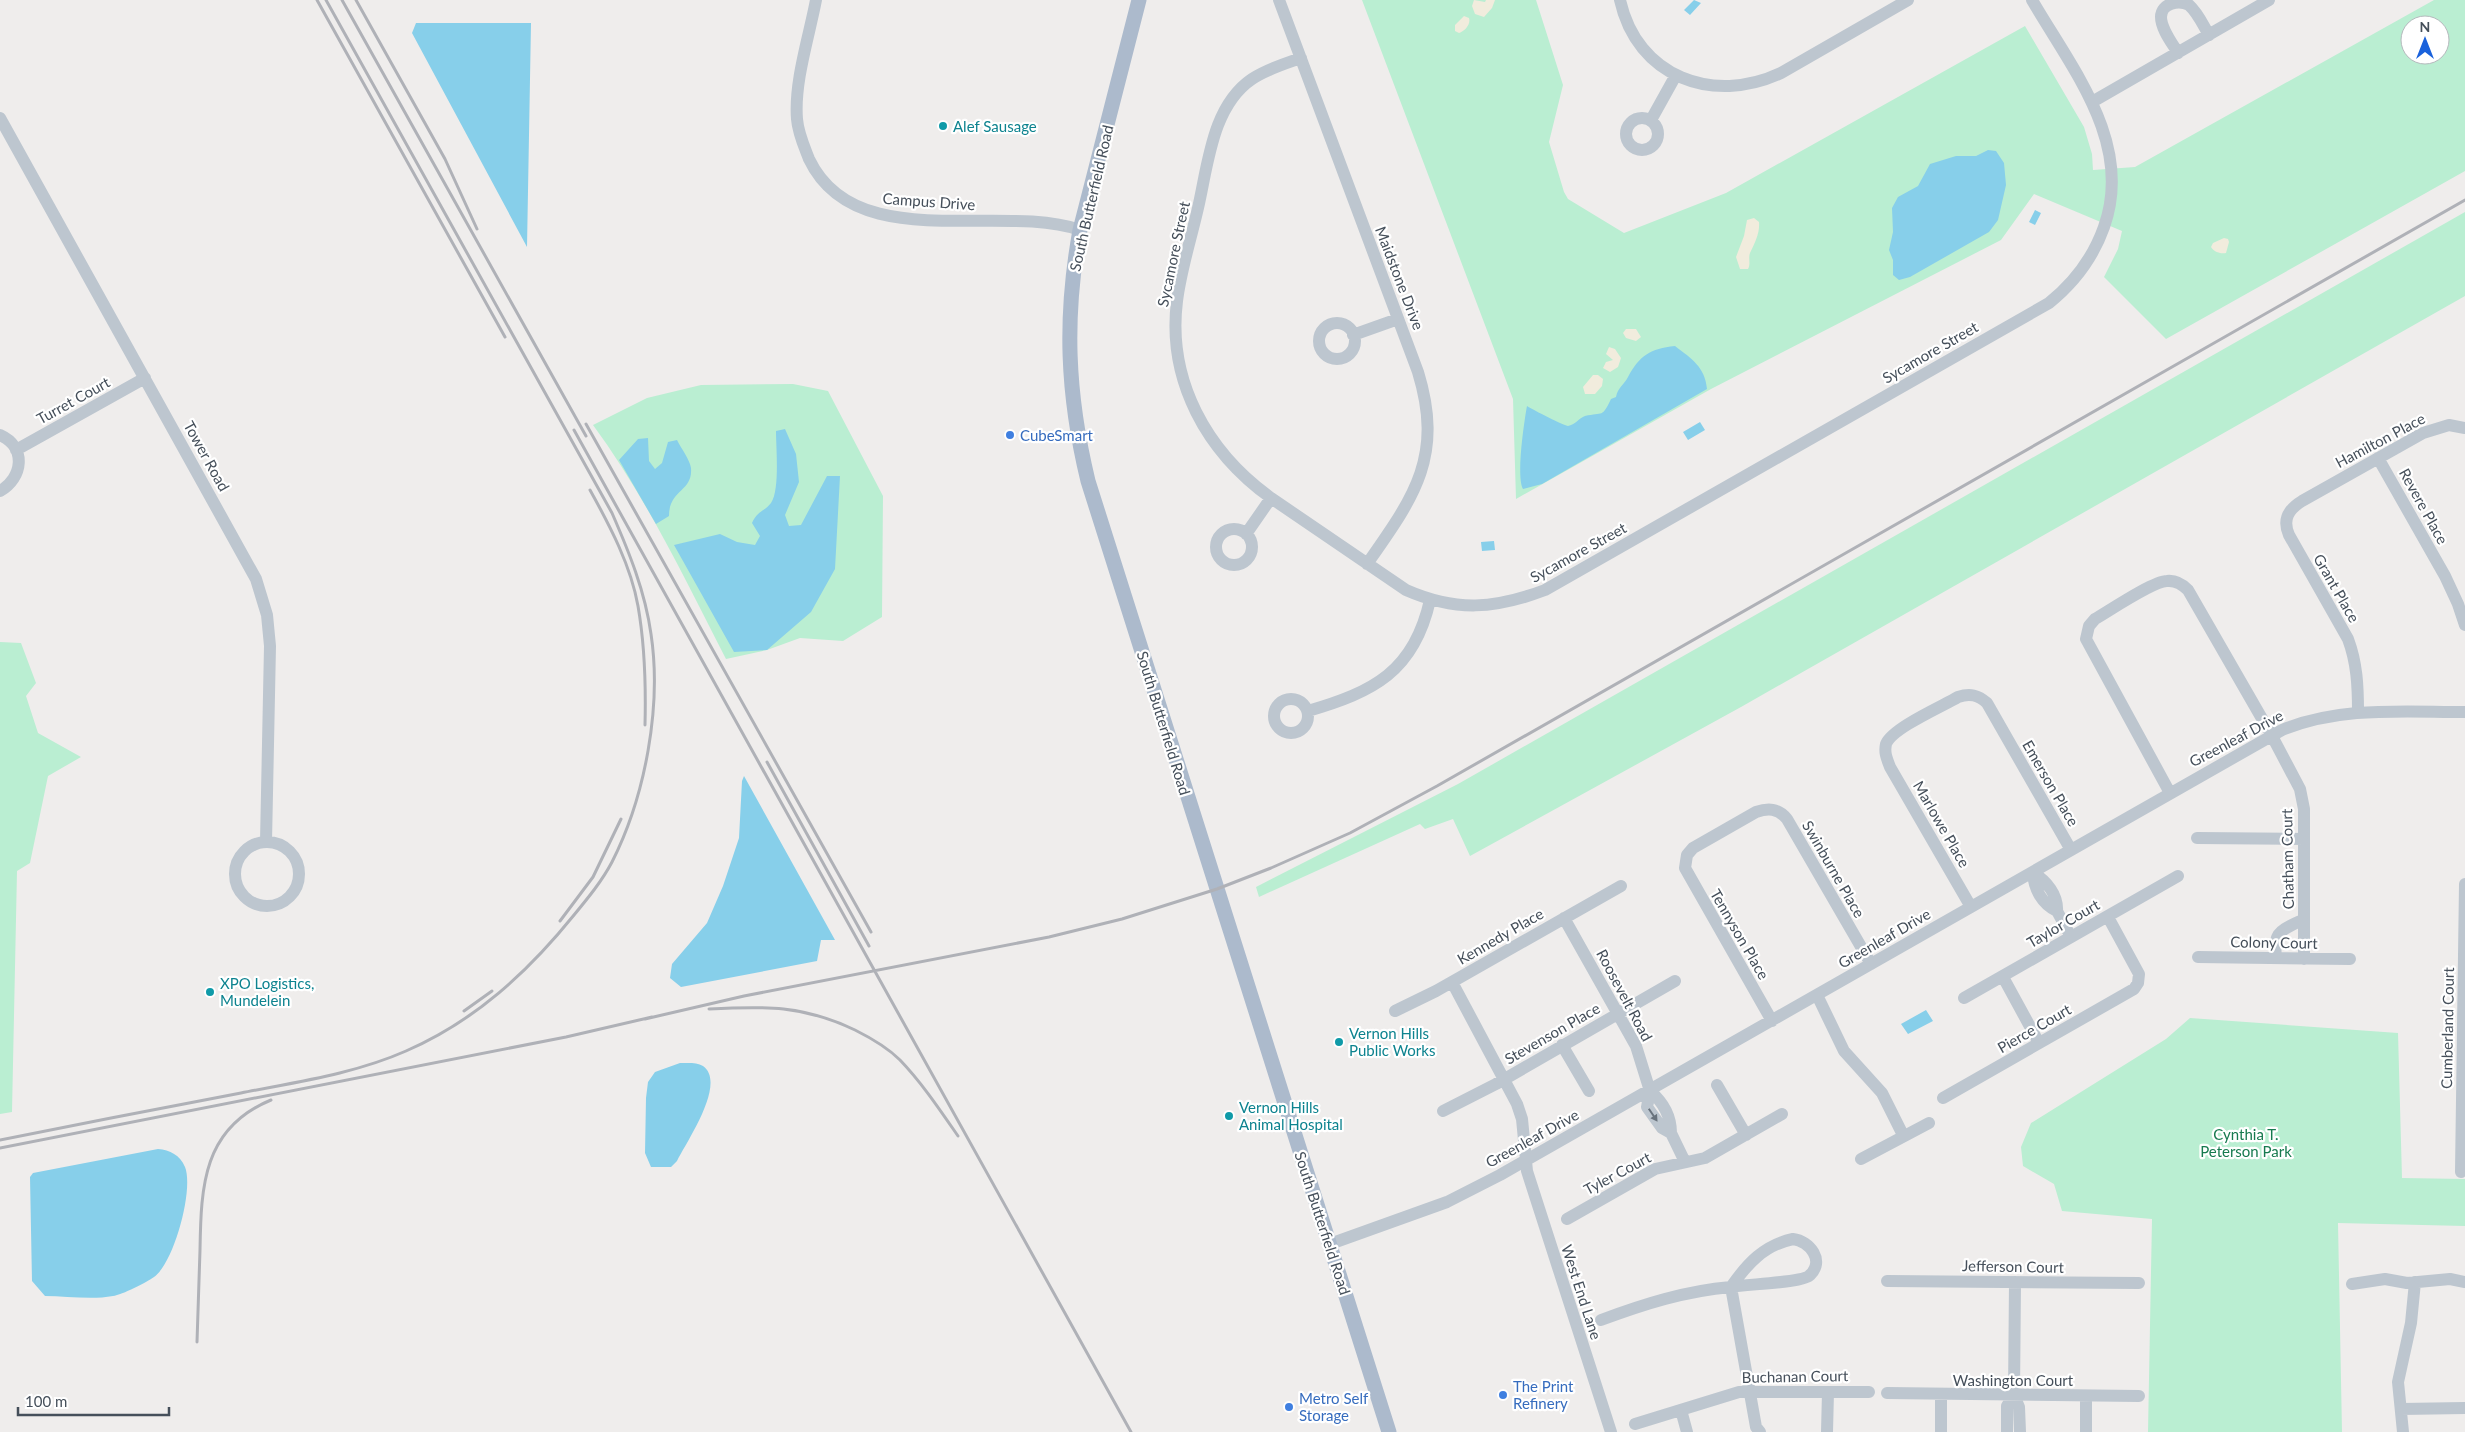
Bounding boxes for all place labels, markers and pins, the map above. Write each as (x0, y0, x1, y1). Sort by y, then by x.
place label: Alef Sausage (953, 117, 1037, 135)
marker: Alef Sausage (937, 120, 949, 132)
place label: CubeSmart (1020, 426, 1094, 444)
marker: CubeSmart (1004, 429, 1016, 441)
place label: XPO Logistics, Mundelein (220, 974, 314, 1009)
marker: XPO Logistics, Mundelein (204, 986, 216, 998)
place label: Vernon Hills Public Works (1349, 1024, 1435, 1059)
marker: Vernon Hills Public Works (1333, 1036, 1345, 1048)
place label: Vernon Hills Animal Hospital (1239, 1098, 1343, 1133)
marker: Vernon Hills Animal Hospital (1223, 1110, 1235, 1122)
place label: The Print Refinery (1513, 1377, 1574, 1412)
place label: Metro Self Storage (1299, 1389, 1369, 1424)
marker: The Print Refinery (1497, 1389, 1509, 1401)
marker: Metro Self Storage (1283, 1401, 1295, 1413)

